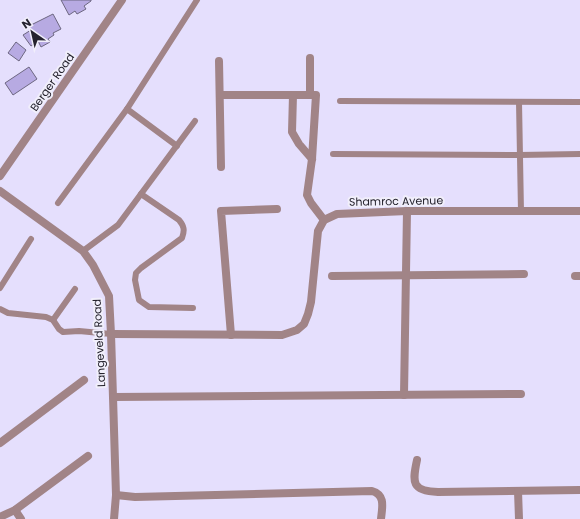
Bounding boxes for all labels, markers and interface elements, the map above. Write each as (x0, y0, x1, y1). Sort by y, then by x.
north arrow (12, 12, 52, 52)
text: N (19, 15, 34, 33)
street label: Berger Road (26, 50, 78, 114)
street label: Shamroc Avenue (349, 192, 443, 210)
street label: Langeveld Road (89, 299, 109, 387)

